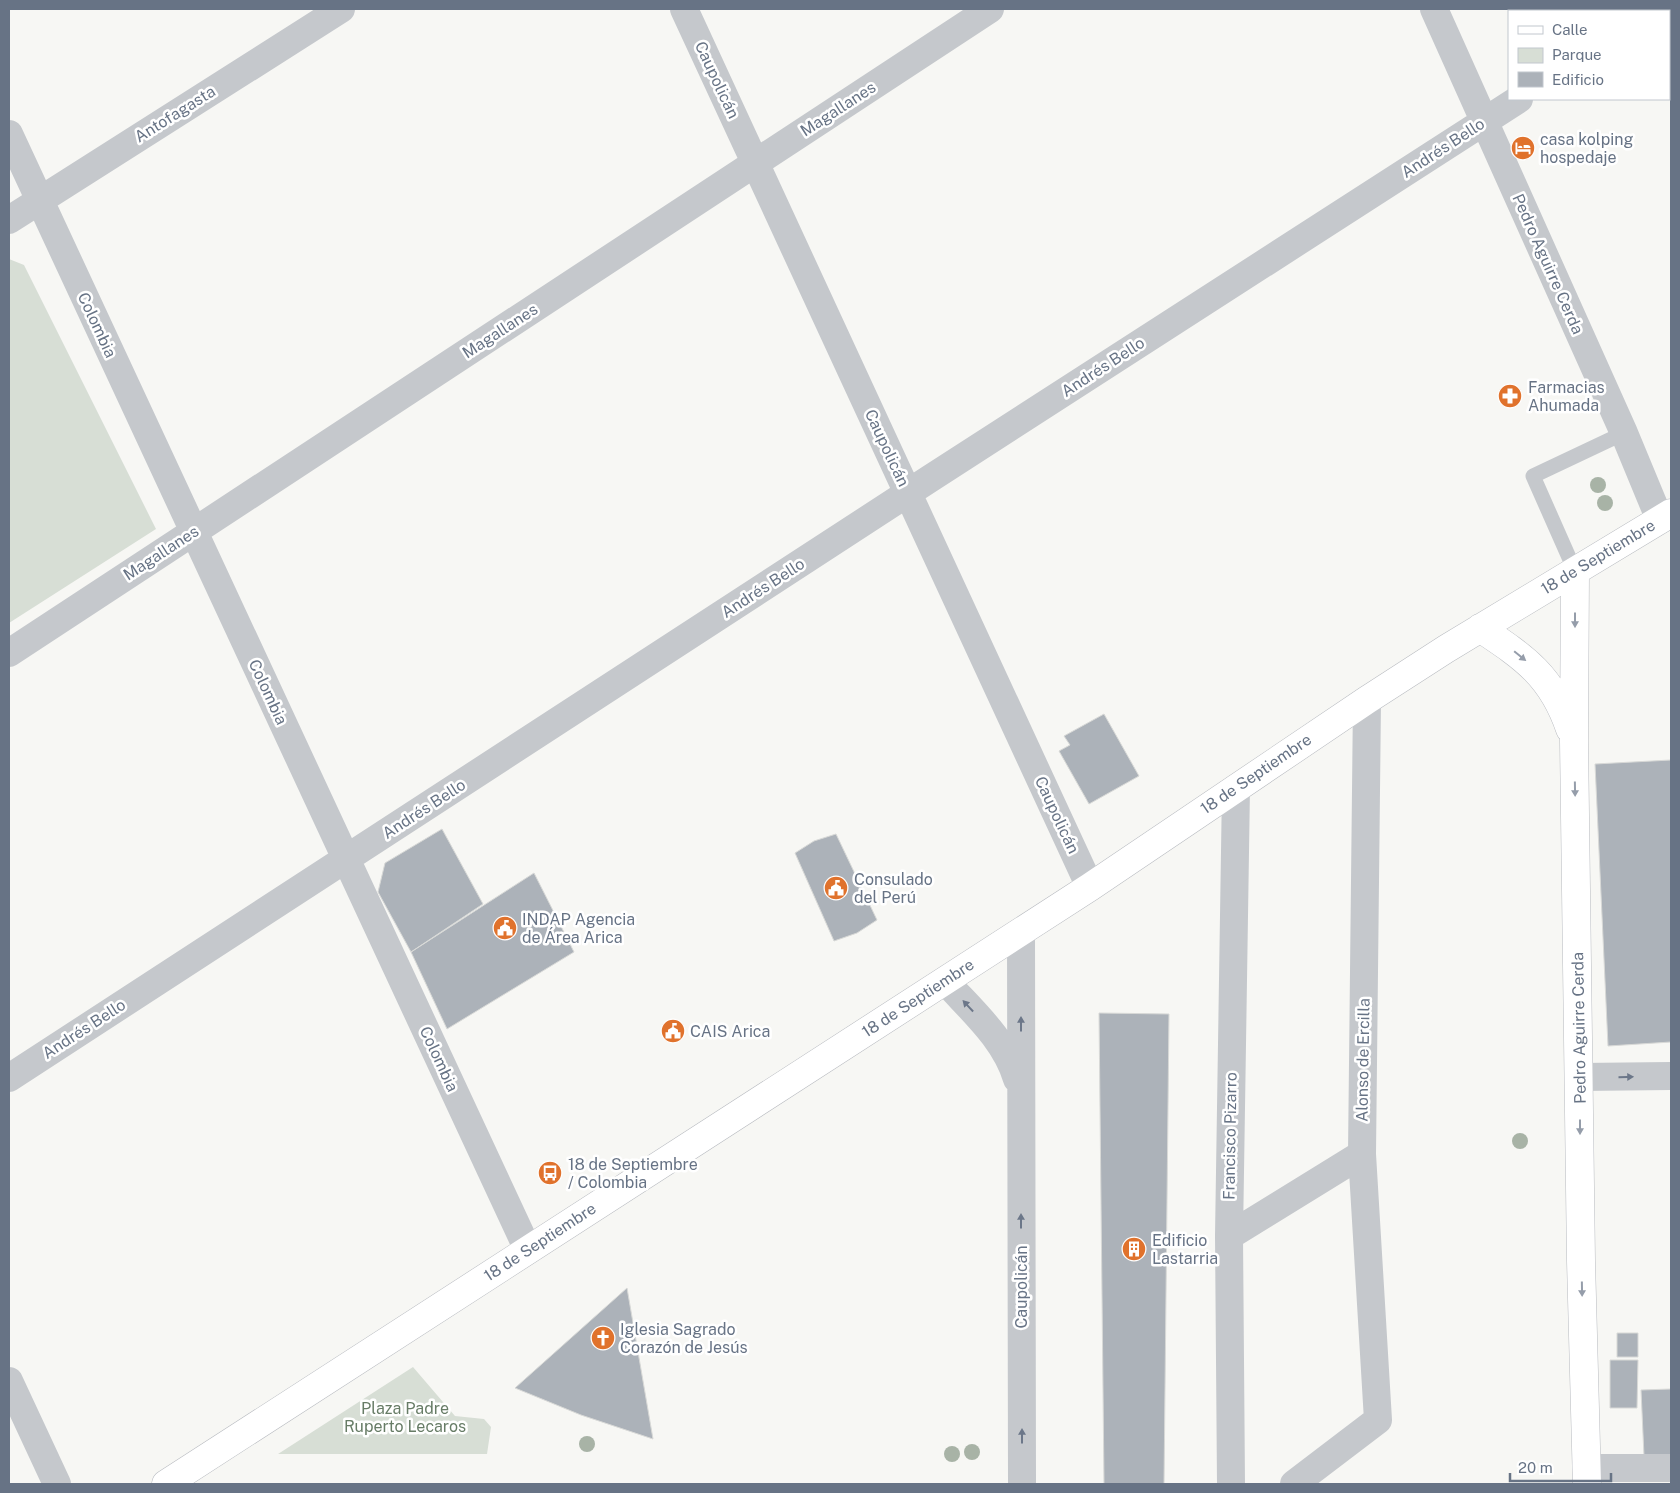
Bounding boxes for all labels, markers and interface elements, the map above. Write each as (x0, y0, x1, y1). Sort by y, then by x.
legend (1508, 10, 1670, 100)
text: Calle (1552, 21, 1588, 38)
street label: Caupolicán (691, 38, 743, 122)
text: Parque (1552, 46, 1602, 63)
text: Edificio (1552, 71, 1604, 88)
street label: Magallanes (797, 78, 879, 140)
street label: Antofagasta (131, 82, 219, 146)
street label: Andrés Bello (1398, 114, 1488, 182)
place label: casa kolping hospedaje (1540, 130, 1633, 167)
hotel icon: casa kolping hospedaje (1510, 135, 1536, 161)
street label: Pedro Aguirre Cerda (1508, 191, 1588, 337)
street label: Colombia (74, 289, 120, 361)
street label: Magallanes (459, 300, 541, 362)
street label: Andrés Bello (1058, 333, 1148, 401)
place label: Farmacias Ahumada (1528, 378, 1605, 415)
pharmacy icon: Farmacias Ahumada (1497, 383, 1523, 409)
street label: Caupolicán (861, 406, 913, 490)
street label: 18 de Septiembre (1538, 515, 1658, 599)
street label: Magallanes (120, 522, 202, 584)
street label: Andrés Bello (718, 554, 808, 622)
one-way arrow (1571, 612, 1579, 628)
one-way arrow (1514, 651, 1527, 662)
street label: Colombia (245, 656, 291, 728)
street label: 18 de Septiembre (1197, 730, 1315, 818)
street label: Caupolicán (1031, 773, 1083, 857)
street label: Andrés Bello (379, 775, 469, 843)
one-way arrow (1571, 782, 1579, 798)
place label: Consulado del Perú (854, 870, 933, 907)
public building icon: Consulado del Perú (823, 875, 849, 901)
place label: INDAP Agencia de Área Arica (522, 910, 635, 947)
public building icon: INDAP Agencia de Área Arica (492, 915, 518, 941)
street label: Pedro Aguirre Cerda (1568, 952, 1590, 1104)
street label: 18 de Septiembre (858, 955, 978, 1041)
street label: Andrés Bello (39, 995, 129, 1063)
street label: Alonso de Ercilla (1352, 998, 1374, 1122)
one-way arrow (962, 1000, 974, 1012)
one-way arrow (1017, 1016, 1025, 1032)
public building icon: CAIS Arica (660, 1018, 686, 1044)
place label: CAIS Arica (690, 1022, 770, 1041)
street label: Colombia (416, 1023, 462, 1095)
street label: Francisco Pizarro (1219, 1072, 1241, 1200)
one-way arrow (1618, 1073, 1634, 1081)
one-way arrow (1576, 1119, 1584, 1135)
place label: 18 de Septiembre / Colombia (568, 1155, 698, 1192)
bus stop icon: 18 de Septiembre / Colombia (537, 1160, 563, 1186)
street label: 18 de Septiembre (480, 1199, 600, 1285)
one-way arrow (1017, 1212, 1025, 1228)
place label: Edificio Lastarria (1152, 1231, 1218, 1268)
building icon: Edificio Lastarria (1121, 1236, 1147, 1262)
street label: Caupolicán (1012, 1245, 1031, 1329)
one-way arrow (1578, 1282, 1586, 1298)
place label: Iglesia Sagrado Corazón de Jesús (620, 1320, 748, 1357)
church icon: Iglesia Sagrado Corazón de Jesús (590, 1325, 616, 1351)
park label: Plaza Padre Ruperto Lecaros (344, 1399, 466, 1436)
one-way arrow (1018, 1427, 1026, 1443)
scale bar (1510, 1450, 1611, 1482)
text: 20 m (1518, 1459, 1553, 1476)

